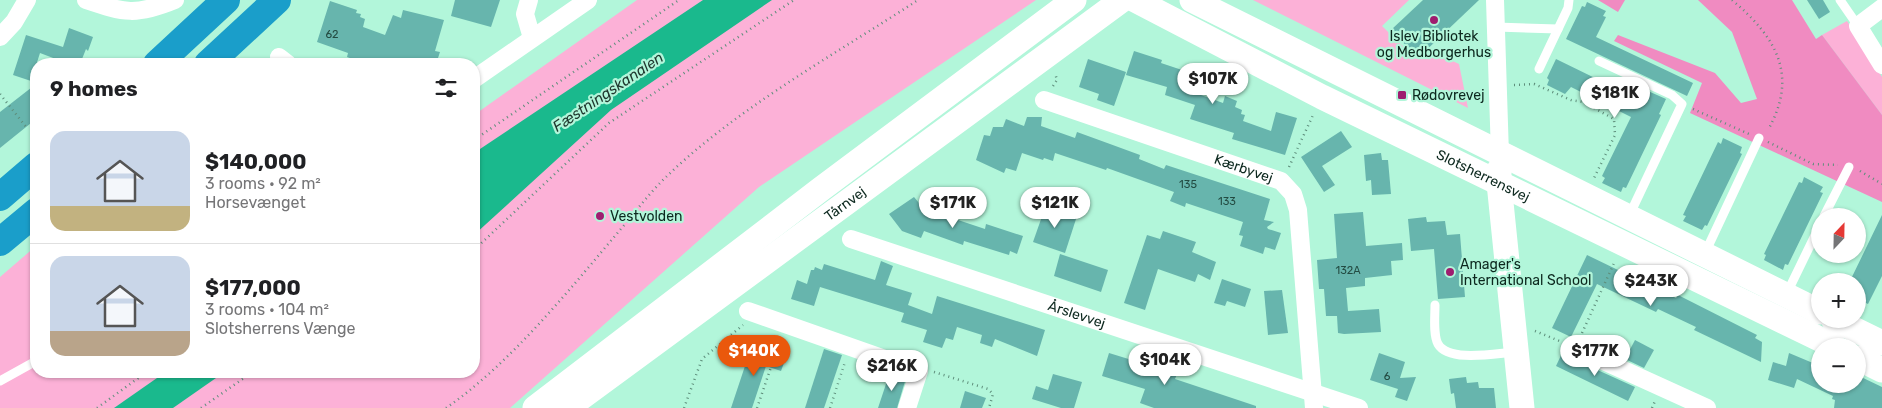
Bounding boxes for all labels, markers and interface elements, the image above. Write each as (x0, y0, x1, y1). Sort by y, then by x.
marker: Islev Bibliotek og Medborgerhus (1428, 14, 1440, 26)
house number: 62 (325, 28, 339, 41)
place label: Islev Bibliotek og Medborgerhus (1377, 28, 1491, 61)
water label: Fæstningskanalen (549, 48, 667, 136)
pin: $107K (1178, 62, 1248, 105)
text: $107K (1188, 69, 1238, 88)
icon: filters (432, 74, 460, 102)
text: 9 homes (50, 76, 138, 101)
pin: $181K (1580, 76, 1650, 119)
text: $181K (1591, 83, 1639, 102)
place label: Rødovrevej (1412, 87, 1485, 104)
marker: Rødovrevej (1396, 89, 1408, 101)
street label: Slotsherrensvej (1434, 146, 1533, 206)
text: $140,000 (205, 149, 306, 174)
icon: home (90, 151, 150, 211)
street label: Kærbyvej (1212, 151, 1275, 187)
text: 3 rooms · 92 m² (205, 174, 321, 193)
house number: 135 (1179, 178, 1197, 191)
street label: Tårnvej (821, 183, 869, 225)
pin: $171K (918, 186, 988, 229)
pin: $121K (1020, 186, 1090, 229)
text: Horsevænget (205, 193, 306, 212)
text: $171K (930, 193, 976, 212)
text: $121K (1031, 193, 1079, 212)
house number: 133 (1218, 195, 1236, 208)
place label: Vestvolden (610, 208, 682, 225)
north arrow (1811, 208, 1866, 262)
map controls (1811, 208, 1866, 393)
marker: Vestvolden (594, 210, 606, 222)
place label: Amager's International School (1460, 256, 1591, 289)
house number: 132A (1335, 264, 1361, 277)
pin: $243K (1616, 264, 1686, 307)
marker: Amager's International School (1444, 266, 1456, 278)
text: $243K (1624, 271, 1678, 290)
button: + (1811, 273, 1866, 328)
text: $177,000 (205, 275, 301, 300)
icon: home (90, 276, 150, 336)
street label: Årslevvej (1046, 296, 1108, 332)
text: 3 rooms · 104 m² (205, 300, 329, 319)
text: Slotsherrens Vænge (205, 319, 355, 338)
pin: $140K (719, 334, 789, 377)
pin: $177K (1560, 334, 1630, 377)
button: − (1811, 338, 1866, 393)
text: $140K (728, 341, 780, 360)
text: $177K (1571, 341, 1619, 360)
pin: $104K (1130, 344, 1200, 386)
pin: $216K (857, 350, 927, 392)
text: $104K (1139, 350, 1191, 369)
text: $216K (867, 356, 917, 375)
house number: 6 (1384, 370, 1391, 383)

